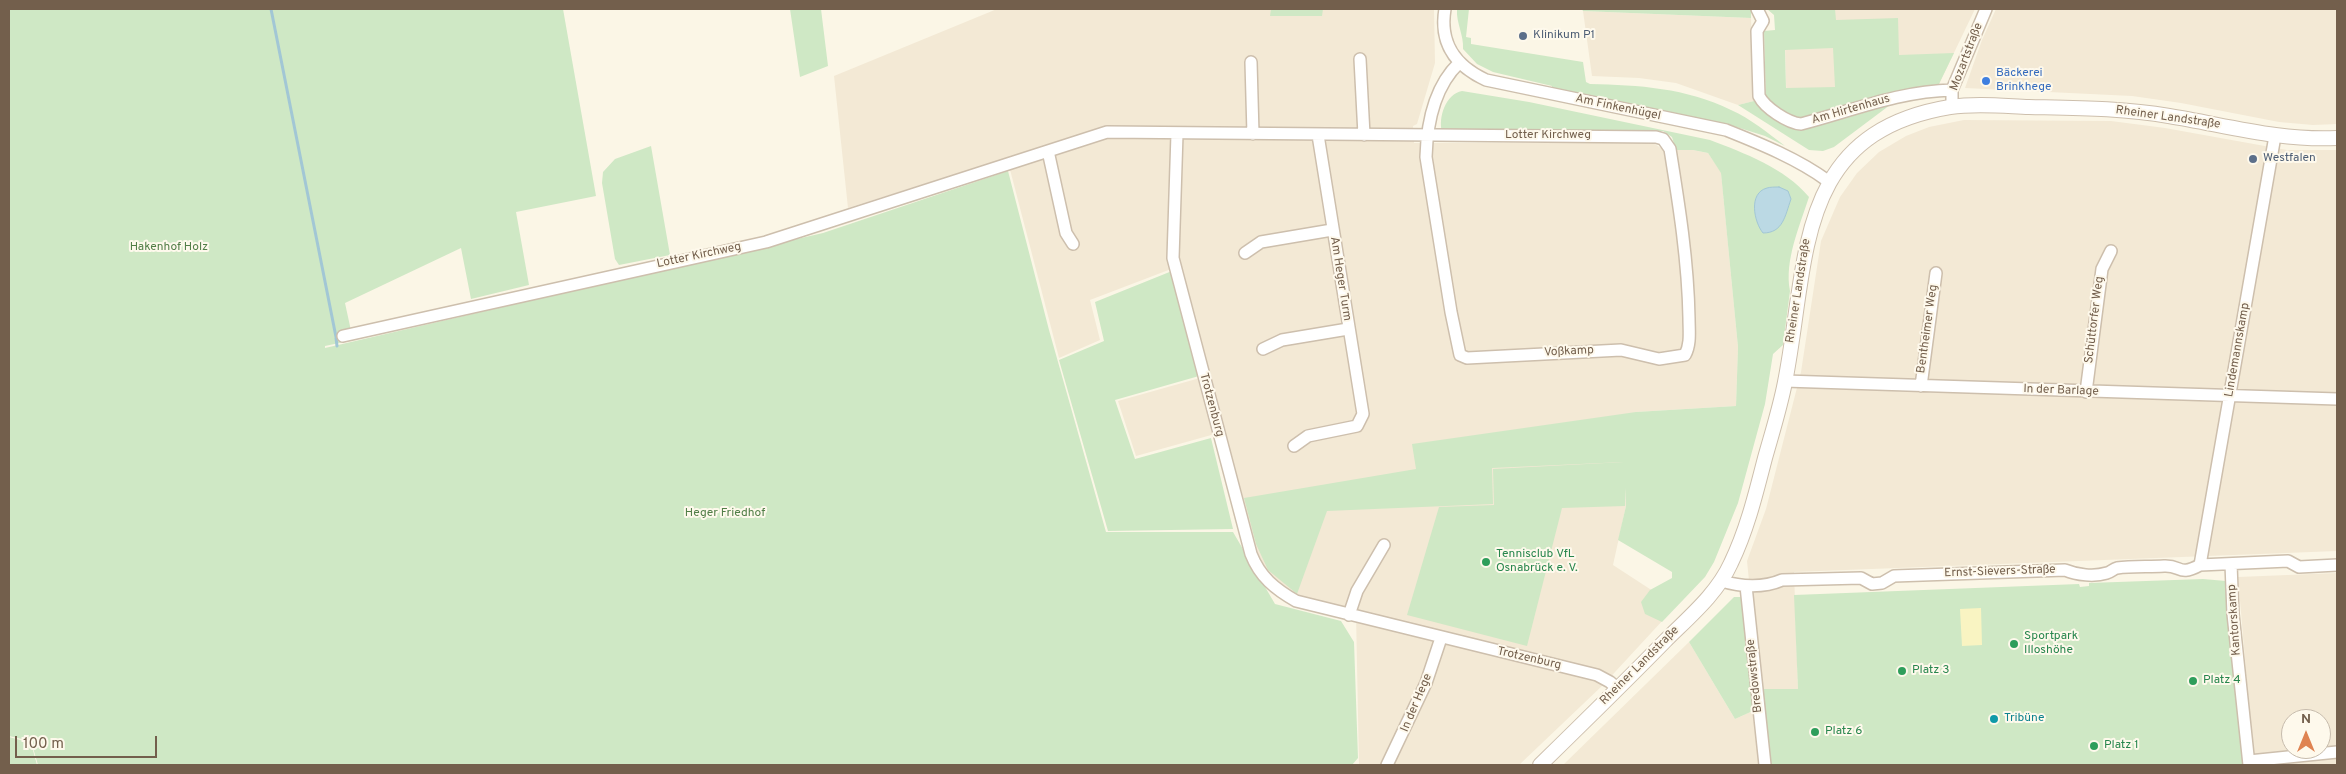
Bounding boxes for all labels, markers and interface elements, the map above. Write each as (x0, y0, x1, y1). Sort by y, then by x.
street label: Mozartstraße (1947, 21, 1987, 93)
place label: Klinikum P1 (1533, 29, 1595, 43)
marker: Klinikum P1 (1517, 30, 1529, 42)
place label: Bäckerei Brinkhege (1996, 67, 2051, 95)
marker: Bäckerei Brinkhege (1980, 75, 1992, 87)
street label: Am Finkenhügel (1574, 92, 1662, 124)
street label: Am Hirtenhaus (1810, 92, 1892, 128)
street label: Rheiner Landstraße (2115, 104, 2221, 132)
street label: Lotter Kirchweg (1505, 129, 1591, 143)
place label: Westfalen (2263, 152, 2316, 166)
marker: Westfalen (2247, 153, 2259, 165)
street label: Am Heger Turm (1326, 236, 1354, 322)
street label: Rheiner Landstraße (1784, 238, 1814, 344)
street label: Lotter Kirchweg (655, 240, 743, 272)
park label: Hakenhof Holz (130, 241, 208, 255)
street label: Schüttorfer Weg (2083, 276, 2107, 364)
street label: Bentheimer Weg (1915, 284, 1941, 374)
street label: Lindemannskamp (2223, 302, 2253, 398)
street label: Voßkamp (1544, 344, 1594, 360)
street label: Trotzenburg (1196, 372, 1226, 438)
street label: In der Barlage (2023, 382, 2099, 400)
park label: Heger Friedhof (685, 507, 765, 521)
place label: Tennisclub VfL Osnabrück e. V. (1496, 548, 1578, 576)
marker: Tennisclub VfL Osnabrück e. V. (1480, 556, 1492, 568)
street label: Ernst-Sievers-Straße (1944, 563, 2056, 581)
street label: Kantorskamp (2225, 584, 2245, 656)
street label: Rheiner Landstraße (1598, 624, 1682, 708)
place label: Sportpark Illoshöhe (2024, 630, 2078, 658)
street label: Bredowstraße (1744, 638, 1766, 714)
marker: Sportpark Illoshöhe (2008, 638, 2020, 650)
street label: Trotzenburg (1496, 645, 1562, 673)
place label: Platz 3 (1912, 664, 1949, 678)
marker: Platz 3 (1896, 665, 1908, 677)
street label: In der Hege (1398, 672, 1436, 734)
place label: Platz 4 (2203, 674, 2241, 688)
marker: Platz 4 (2187, 675, 2199, 687)
north arrow (2281, 709, 2331, 759)
text: N (2301, 711, 2311, 728)
place label: Tribüne (2004, 712, 2044, 726)
marker: Tribüne (1988, 713, 2000, 725)
place label: Platz 6 (1825, 725, 1862, 739)
scale bar (18, 726, 160, 758)
marker: Platz 6 (1809, 726, 1821, 738)
text: 100 m (23, 735, 64, 754)
place label: Platz 1 (2104, 739, 2139, 753)
marker: Platz 1 (2088, 740, 2100, 752)

